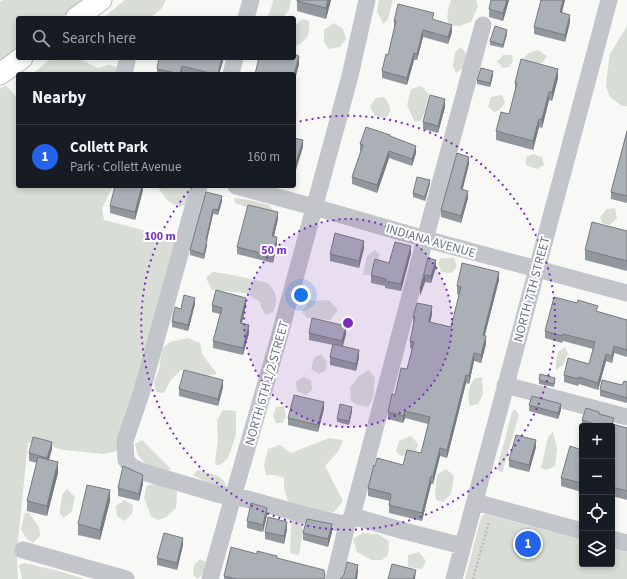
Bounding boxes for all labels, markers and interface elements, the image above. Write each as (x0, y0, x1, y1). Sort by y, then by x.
search box (16, 16, 296, 60)
icon: search (30, 27, 52, 49)
text: Search here (62, 28, 136, 49)
text: Nearby (32, 86, 86, 110)
text: Collett Park (70, 137, 148, 158)
text: 1 (42, 148, 48, 166)
text: 160 m (247, 148, 280, 166)
text: Park · Collett Avenue (70, 158, 181, 176)
street label: INDIANA AVENUE (384, 220, 478, 262)
text: 100 m (144, 228, 176, 245)
street label: NORTH 7TH STREET (509, 234, 555, 344)
text: 50 m (261, 242, 287, 259)
your location (291, 285, 311, 305)
centre of rings (341, 316, 355, 330)
street label: NORTH 6TH 1/2 STREET (241, 319, 293, 448)
map controls (579, 423, 615, 567)
button: + (579, 423, 615, 459)
button: − (579, 459, 615, 495)
button: locate (579, 495, 615, 531)
pin: 1 (515, 529, 541, 559)
button: layers (579, 531, 615, 567)

